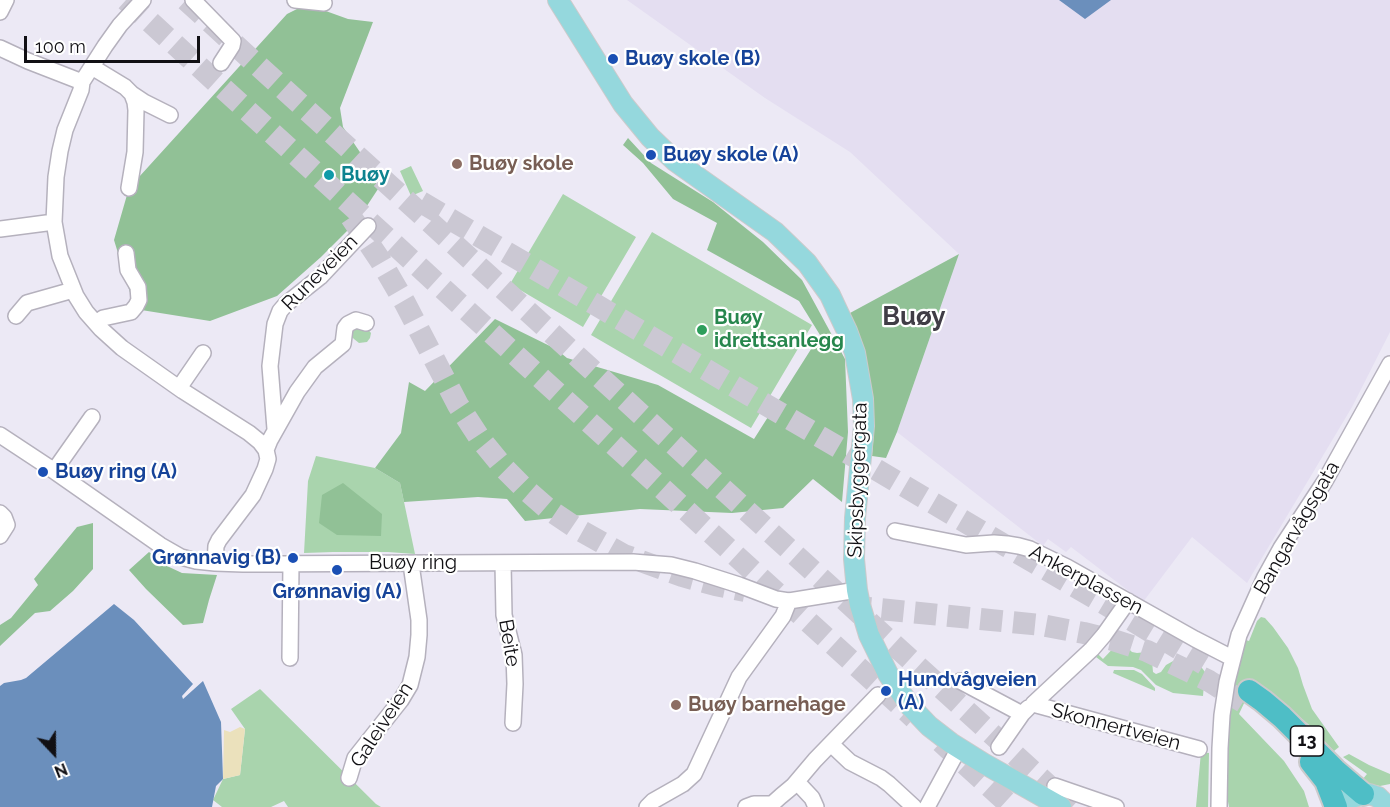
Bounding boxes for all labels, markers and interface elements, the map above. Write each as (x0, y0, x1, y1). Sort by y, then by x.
scale bar (27, 24, 202, 62)
text: 100 m (35, 36, 86, 57)
place label: Buøy skole (B) (625, 47, 760, 71)
marker: Buøy skole (B) (606, 52, 620, 66)
place label: Buøy skole (A) (663, 143, 798, 167)
marker: Buøy skole (A) (644, 148, 658, 162)
place label: Buøy skole (469, 152, 573, 176)
marker: Buøy skole (450, 157, 464, 171)
place label: Buøy (341, 163, 390, 187)
marker: Buøy (322, 168, 336, 182)
street label: Runeveien (277, 230, 363, 316)
district label: Buøy (882, 301, 946, 333)
place label: Buøy idrettsanlegg (714, 306, 844, 353)
marker: Buøy idrettsanlegg (695, 323, 709, 337)
street label: Skipsbyggergata (843, 402, 873, 558)
street label: Bangarvågsgata (1249, 457, 1345, 599)
place label: Buøy ring (A) (55, 460, 177, 484)
marker: Buøy ring (A) (36, 465, 50, 479)
street label: Ankerplassen (1025, 540, 1147, 620)
place label: Grønnavig (B) (152, 546, 281, 570)
marker: Grønnavig (B) (286, 551, 300, 565)
street label: Buøy ring (369, 551, 457, 575)
marker: Grønnavig (A) (330, 563, 344, 577)
place label: Grønnavig (A) (272, 580, 402, 604)
street label: Beite (493, 617, 525, 669)
place label: Hundvågveien (A) (898, 668, 1037, 715)
street label: Galeiveien (346, 678, 418, 772)
marker: Hundvågveien (A) (879, 684, 893, 698)
place label: Buøy barnehage (688, 693, 846, 717)
marker: Buøy barnehage (669, 698, 683, 712)
street label: Skonnertveien (1049, 698, 1183, 756)
north arrow (24, 723, 84, 783)
road number: 13 (1290, 726, 1324, 756)
text: N (52, 759, 70, 781)

